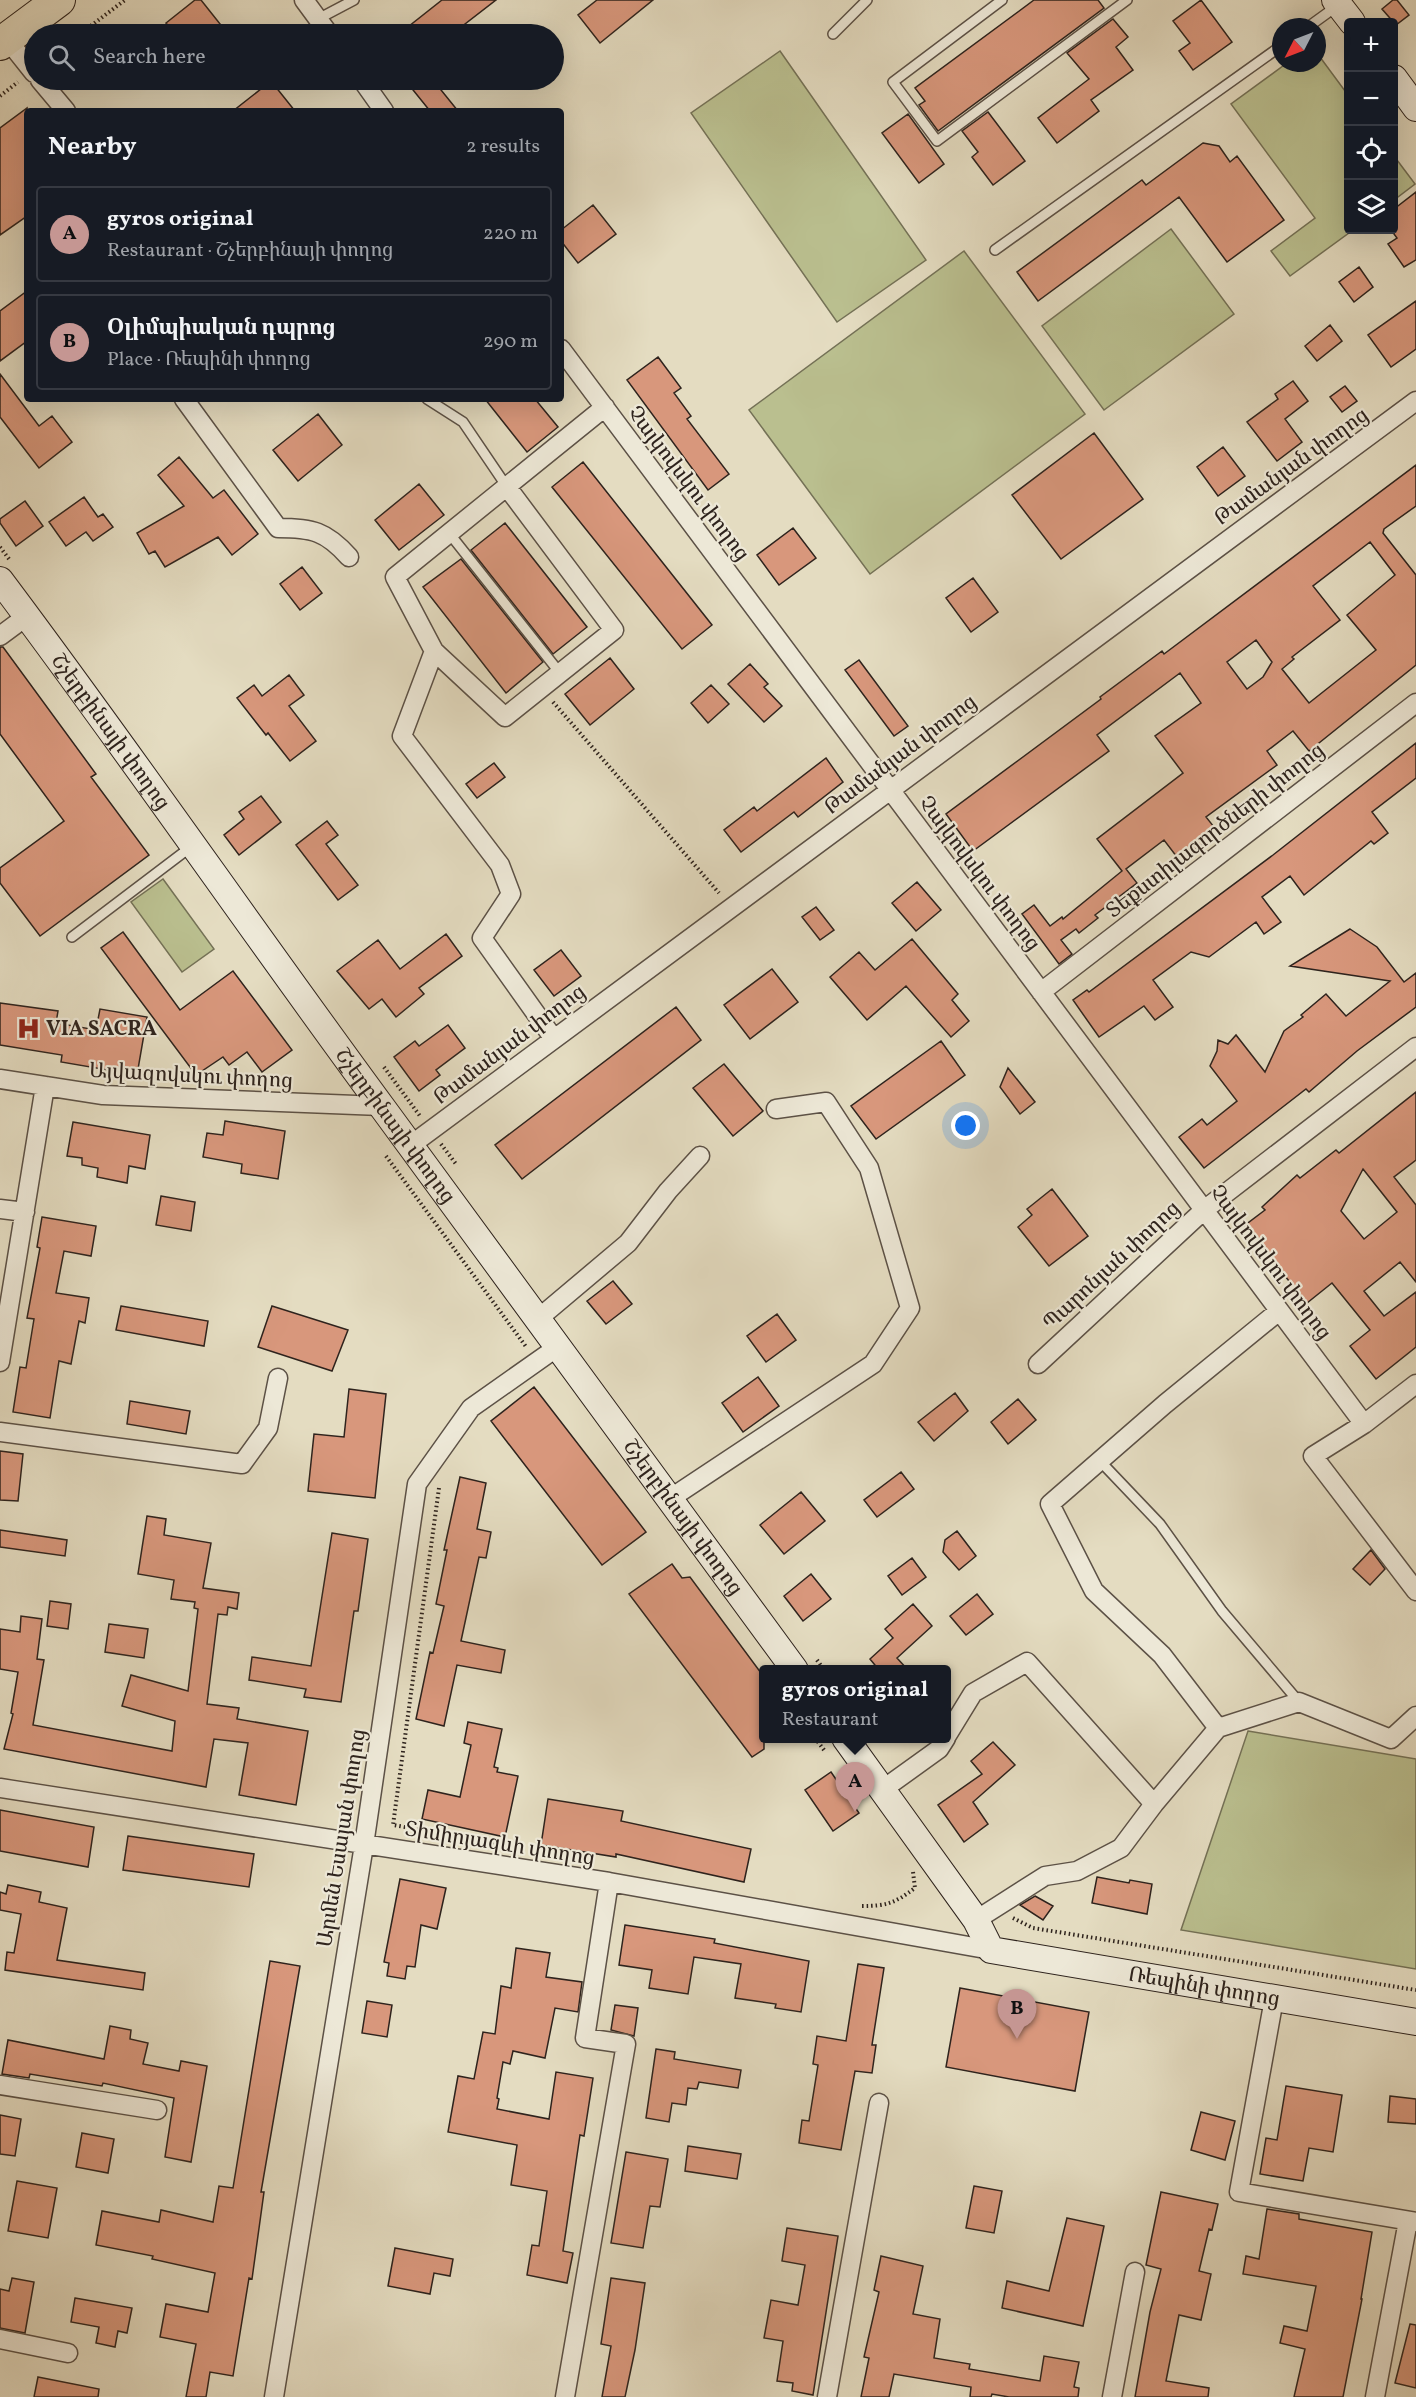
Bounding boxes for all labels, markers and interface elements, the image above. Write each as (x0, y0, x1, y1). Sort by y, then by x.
north arrow (1272, 18, 1326, 72)
map controls (1344, 18, 1398, 234)
button: + (1344, 18, 1398, 72)
search box (24, 24, 564, 90)
icon: search (45, 41, 78, 74)
text: Search here (93, 42, 206, 73)
button: − (1344, 72, 1398, 126)
button: locate (1344, 126, 1398, 180)
text: Nearby (48, 129, 137, 165)
text: 2 results (466, 133, 540, 161)
button: layers (1344, 180, 1398, 234)
text: gyros original (107, 204, 254, 235)
text: A (62, 220, 77, 248)
text: 220 m (483, 220, 538, 248)
text: Restaurant · Շչերբինայի փողոց (107, 237, 393, 265)
text: Օլիմպիական դպրոց (107, 313, 336, 344)
text: B (63, 328, 76, 356)
text: 290 m (483, 328, 538, 356)
text: Place · Ռեպինի փողոց (107, 346, 311, 374)
street label: Չայկովսկու փողոց (620, 401, 756, 567)
street label: Թամանյան փողոց (1209, 401, 1375, 533)
street label: Շչերբինայի փողոց (44, 648, 176, 816)
street label: Թամանյան փողոց (819, 688, 983, 822)
street label: Տեքստիլագործների փողոց (1101, 737, 1331, 926)
street label: Չայկովսկու փողոց (911, 791, 1047, 957)
street label: Թամանյան փողոց (428, 978, 592, 1112)
hospital icon: VIA SACRA (15, 1015, 41, 1041)
place label: VIA SACRA (46, 1015, 157, 1044)
street label: Շչերբինայի փողոց (328, 1043, 462, 1210)
street label: Այվազովսկու փողոց (88, 1057, 294, 1096)
your location (951, 1111, 980, 1140)
street label: Չայկովսկու փողոց (1202, 1180, 1338, 1346)
street label: Պարոնյան փողոց (1037, 1195, 1187, 1337)
street label: Շչերբինայի փողոց (616, 1434, 749, 1602)
popup (759, 1665, 951, 1743)
text: gyros original (782, 1675, 928, 1706)
text: Restaurant (782, 1706, 879, 1734)
street label: Արմեն Եսայան փողոց (311, 1727, 374, 1950)
pin: A (836, 1762, 874, 1812)
street label: Տիմիրյազևի փողոց (403, 1815, 597, 1874)
street label: Ռեպինի փողոց (1126, 1960, 1282, 2015)
pin: B (998, 1990, 1036, 2039)

